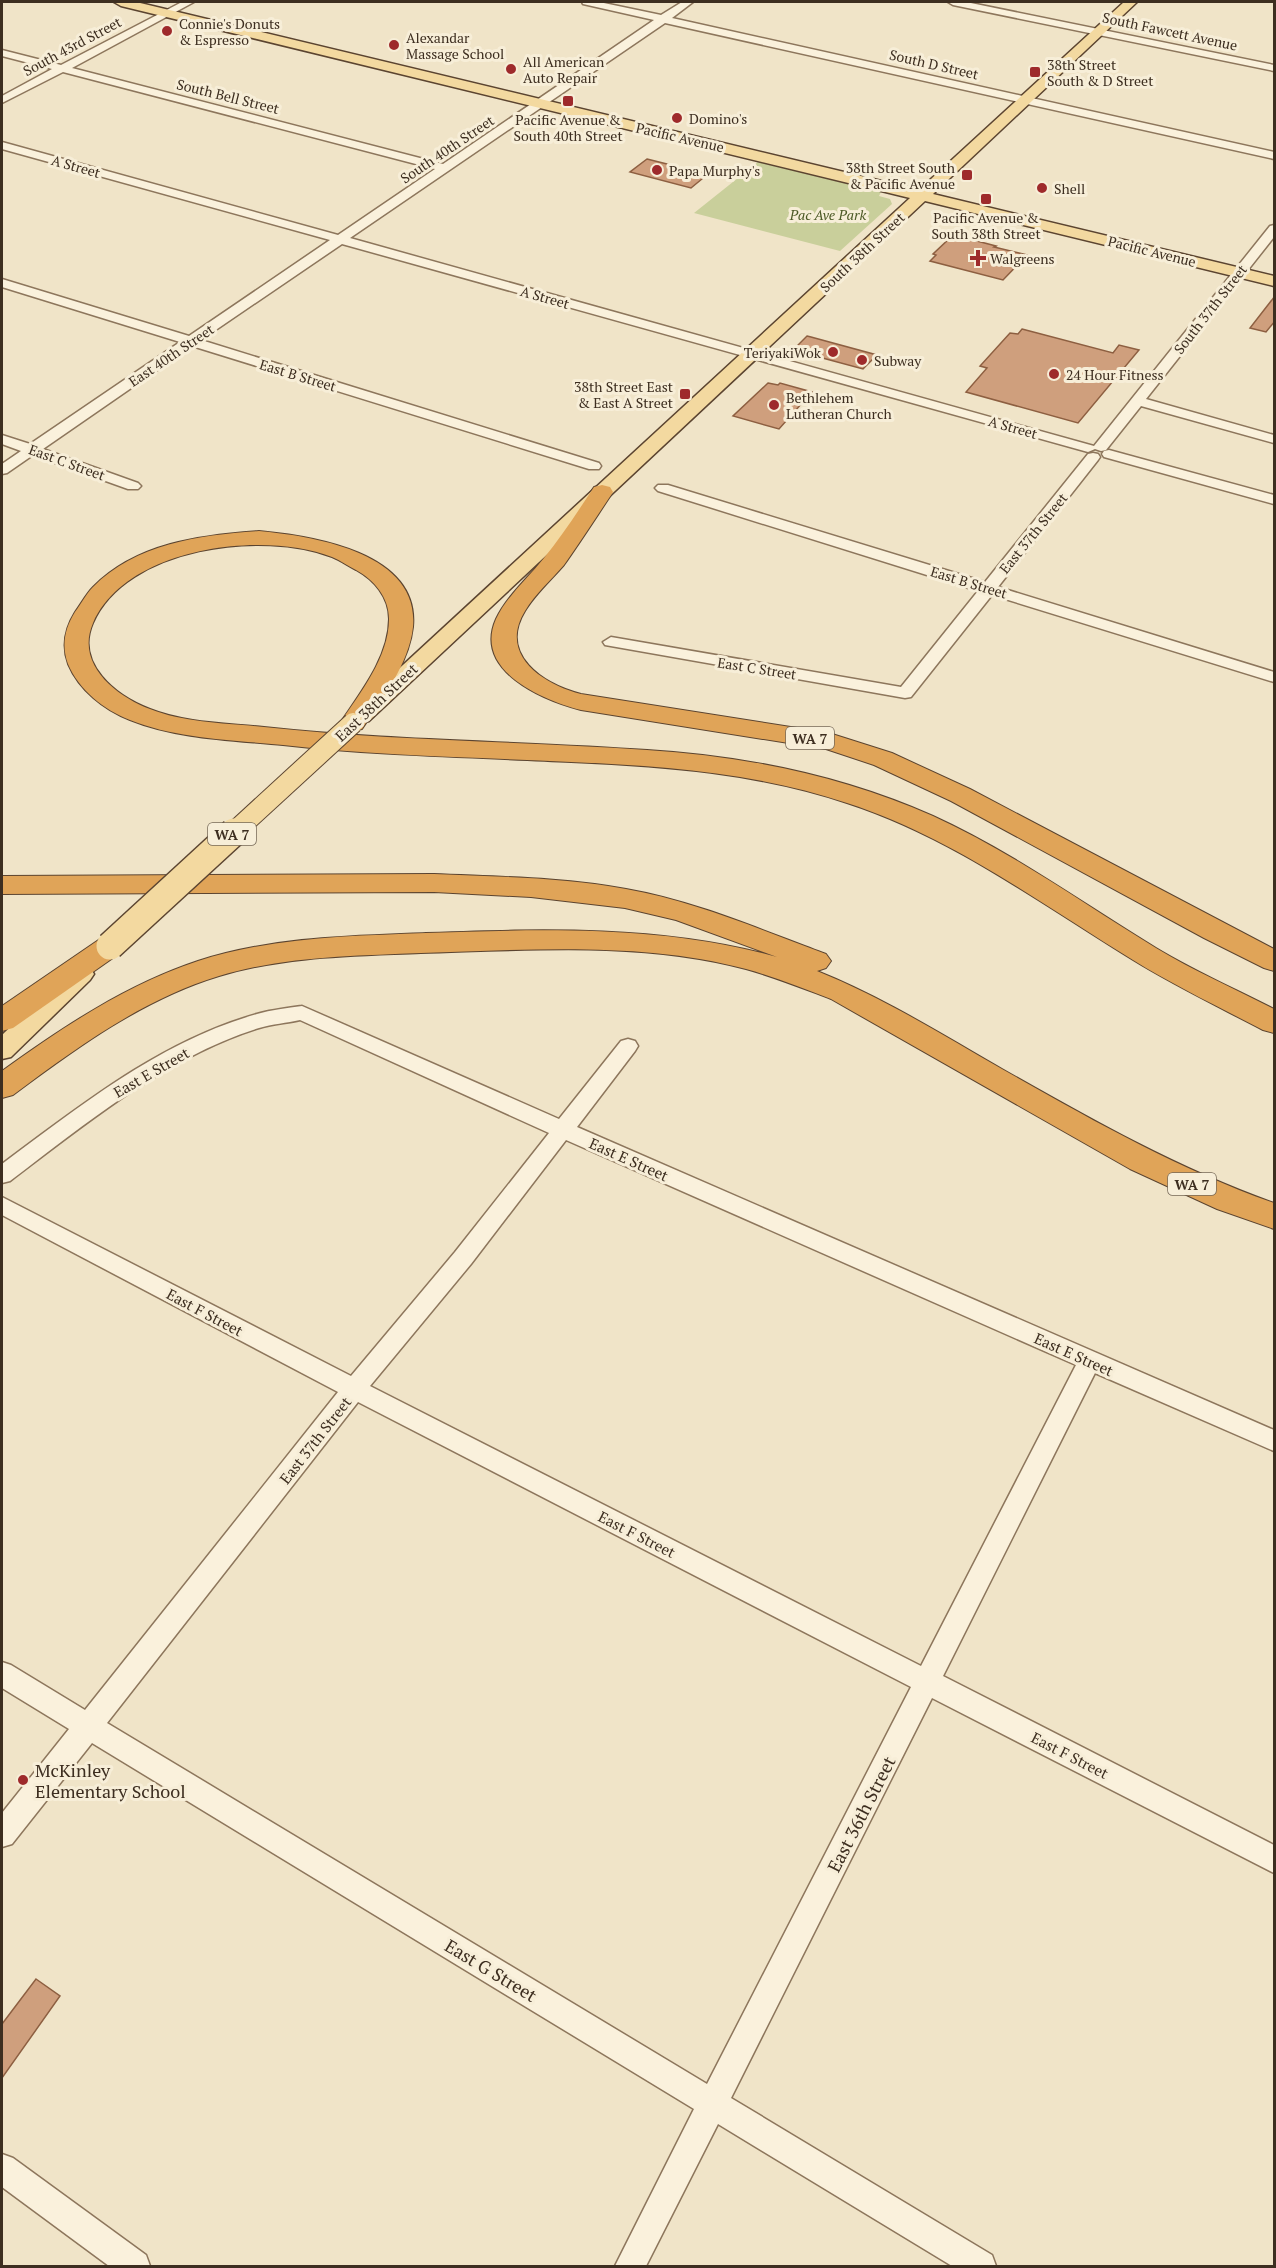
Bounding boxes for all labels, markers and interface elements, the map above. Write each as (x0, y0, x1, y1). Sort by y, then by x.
street label: South Fawcett Avenue (1101, 7, 1239, 55)
street label: South 43rd Street (19, 12, 125, 80)
place label: Connie's Donuts & Espresso (179, 14, 280, 49)
marker: Connie's Donuts & Espresso (160, 24, 174, 38)
place label: Alexandar Massage School (406, 28, 504, 63)
marker: Alexandar Massage School (387, 38, 401, 52)
street label: South D Street (888, 45, 981, 84)
place label: All American Auto Repair (523, 52, 605, 87)
place label: 38th Street South & D Street (1047, 55, 1154, 90)
marker: All American Auto Repair (504, 62, 518, 76)
marker: 38th Street South & D Street (1028, 65, 1042, 79)
street label: South Bell Street (175, 74, 282, 118)
marker: Pacific Avenue & South 40th Street (561, 94, 575, 108)
place label: Domino's (689, 109, 747, 128)
street label: South 40th Street (396, 110, 498, 187)
place label: Pacific Avenue & South 40th Street (513, 110, 623, 145)
marker: Domino's (670, 111, 684, 125)
street label: Pacific Avenue (634, 118, 726, 156)
street label: A Street (49, 150, 103, 182)
place label: 38th Street South & Pacific Avenue (846, 158, 955, 193)
place label: Papa Murphy's (669, 161, 760, 180)
marker: Papa Murphy's (650, 163, 664, 177)
marker: 38th Street South & Pacific Avenue (960, 168, 974, 182)
place label: Shell (1054, 179, 1085, 198)
marker: Shell (1035, 181, 1049, 195)
marker: Pacific Avenue & South 38th Street (979, 192, 993, 206)
park label: Pac Ave Park (789, 205, 866, 224)
street label: South 38th Street (816, 207, 909, 296)
place label: Pacific Avenue & South 38th Street (931, 208, 1041, 243)
street label: Pacific Avenue (1106, 231, 1198, 271)
place label: Walgreens (990, 249, 1055, 268)
marker: Walgreens (971, 251, 985, 265)
street label: South 37th Street (1169, 260, 1251, 358)
street label: A Street (518, 281, 572, 313)
street label: East 40th Street (125, 319, 218, 391)
place label: TeriyakiWok (744, 343, 822, 362)
marker: TeriyakiWok (826, 345, 840, 359)
place label: Subway (874, 351, 922, 370)
marker: Subway (855, 353, 869, 367)
street label: East B Street (257, 354, 339, 396)
place label: 24 Hour Fitness (1066, 365, 1164, 384)
marker: 24 Hour Fitness (1047, 367, 1061, 381)
place label: 38th Street East & East A Street (574, 377, 674, 412)
marker: 38th Street East & East A Street (678, 387, 692, 401)
place label: Bethlehem Lutheran Church (786, 388, 892, 423)
marker: Bethlehem Lutheran Church (767, 398, 781, 412)
street label: A Street (986, 411, 1040, 443)
street label: East C Street (26, 439, 108, 485)
street label: East 37th Street (995, 488, 1072, 577)
street label: East B Street (928, 561, 1010, 603)
street label: East C Street (716, 652, 799, 684)
street label: East 38th Street (330, 658, 422, 745)
road number: WA 7 (786, 727, 834, 749)
road number: WA 7 (208, 823, 256, 845)
street label: East E Street (109, 1042, 193, 1102)
street label: East E Street (586, 1133, 672, 1185)
road number: WA 7 (1168, 1173, 1216, 1195)
street label: East F Street (163, 1283, 247, 1341)
street label: East E Street (1031, 1328, 1117, 1380)
street label: East 37th Street (275, 1392, 356, 1488)
street label: East F Street (595, 1506, 679, 1562)
street label: East F Street (1028, 1727, 1112, 1783)
street label: East 36th Street (821, 1752, 901, 1876)
place label: McKinley Elementary School (35, 1758, 186, 1803)
marker: McKinley Elementary School (16, 1773, 30, 1787)
street label: East G Street (441, 1933, 542, 2007)

